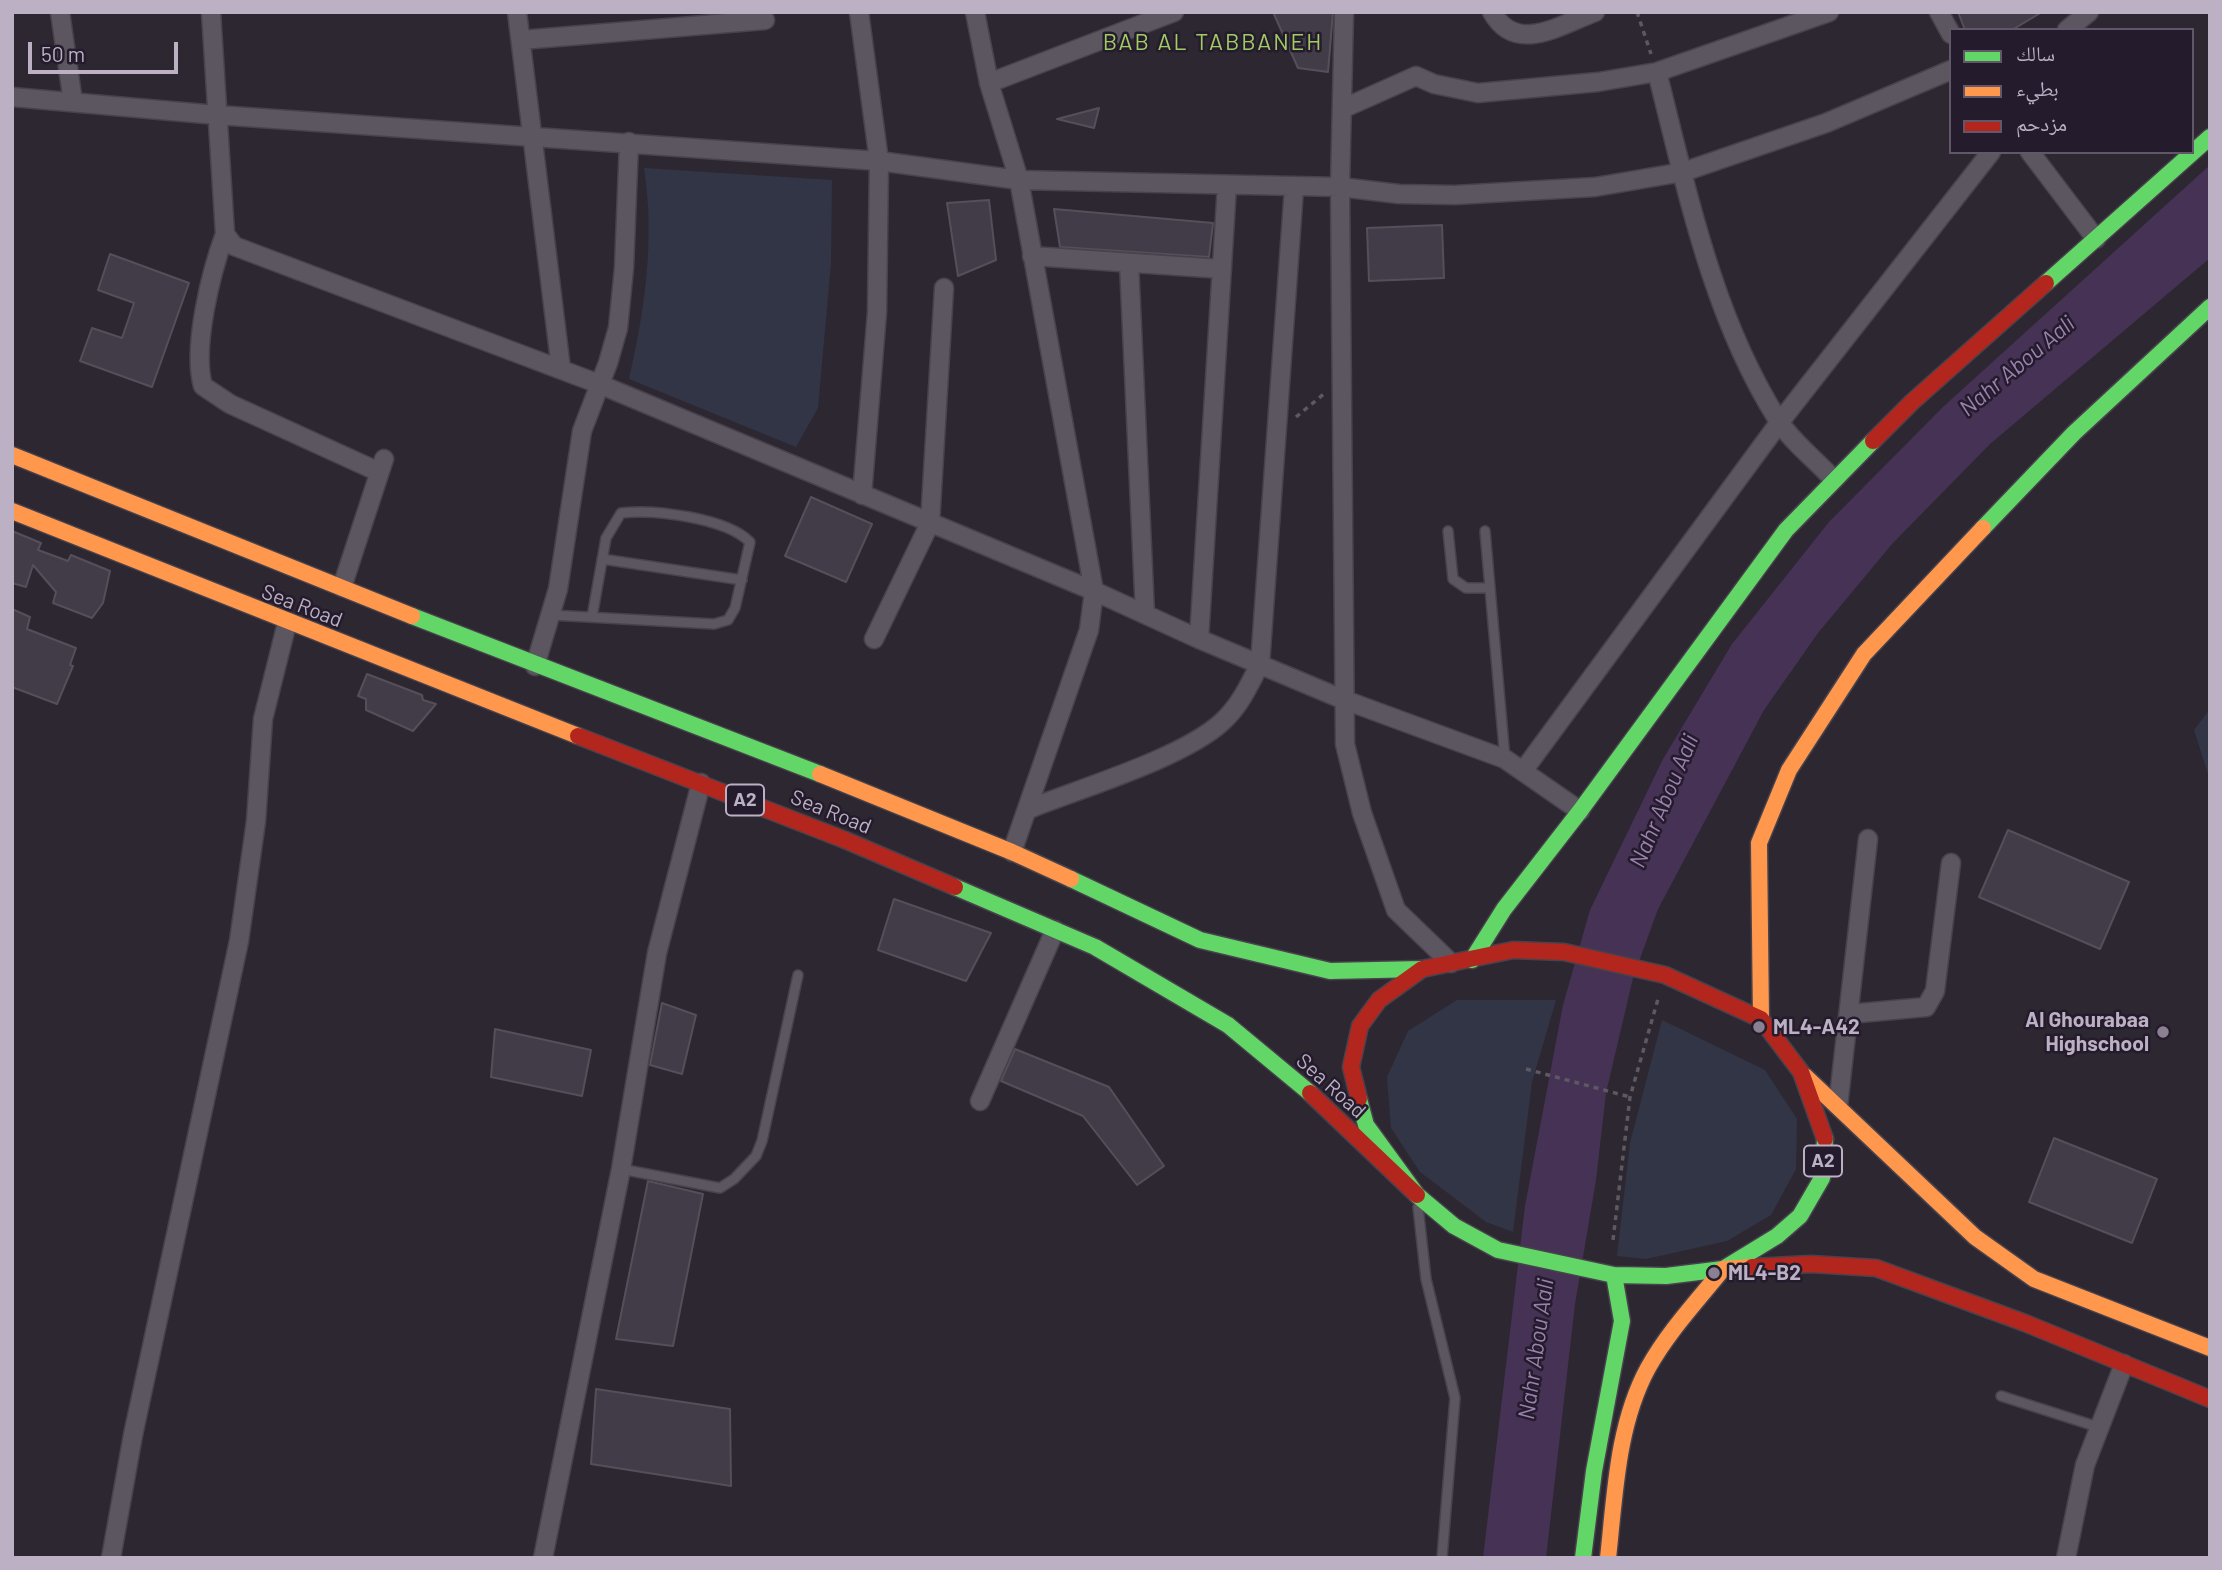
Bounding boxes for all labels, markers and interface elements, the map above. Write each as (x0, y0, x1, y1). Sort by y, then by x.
scale bar (32, 28, 182, 72)
district label: BAB AL TABBANEH (1105, 28, 1321, 56)
legend (1949, 28, 2194, 154)
text: سالك (2016, 40, 2055, 65)
text: 50 m (41, 41, 85, 66)
text: بطيء (2016, 75, 2059, 100)
text: مزدحم (2016, 110, 2067, 135)
water label: Nahr Abou Aali (1954, 310, 2080, 422)
street label: Sea Road (258, 579, 346, 633)
water label: Nahr Abou Aali (1624, 730, 1704, 872)
street label: Sea Road (787, 784, 875, 840)
road number: A2 (726, 785, 764, 816)
place label: Al Ghourabaa Highschool (2025, 1007, 2149, 1057)
place label: ML4-A42 (1773, 1014, 1860, 1040)
marker: ML4-A42 (1751, 1019, 1767, 1035)
marker: Al Ghourabaa Highschool (2155, 1024, 2171, 1040)
street label: Sea Road (1291, 1048, 1371, 1124)
road number: A2 (1804, 1146, 1842, 1176)
place label: ML4-B2 (1728, 1260, 1801, 1286)
marker: ML4-B2 (1706, 1265, 1722, 1281)
water label: Nahr Abou Aali (1512, 1277, 1560, 1421)

